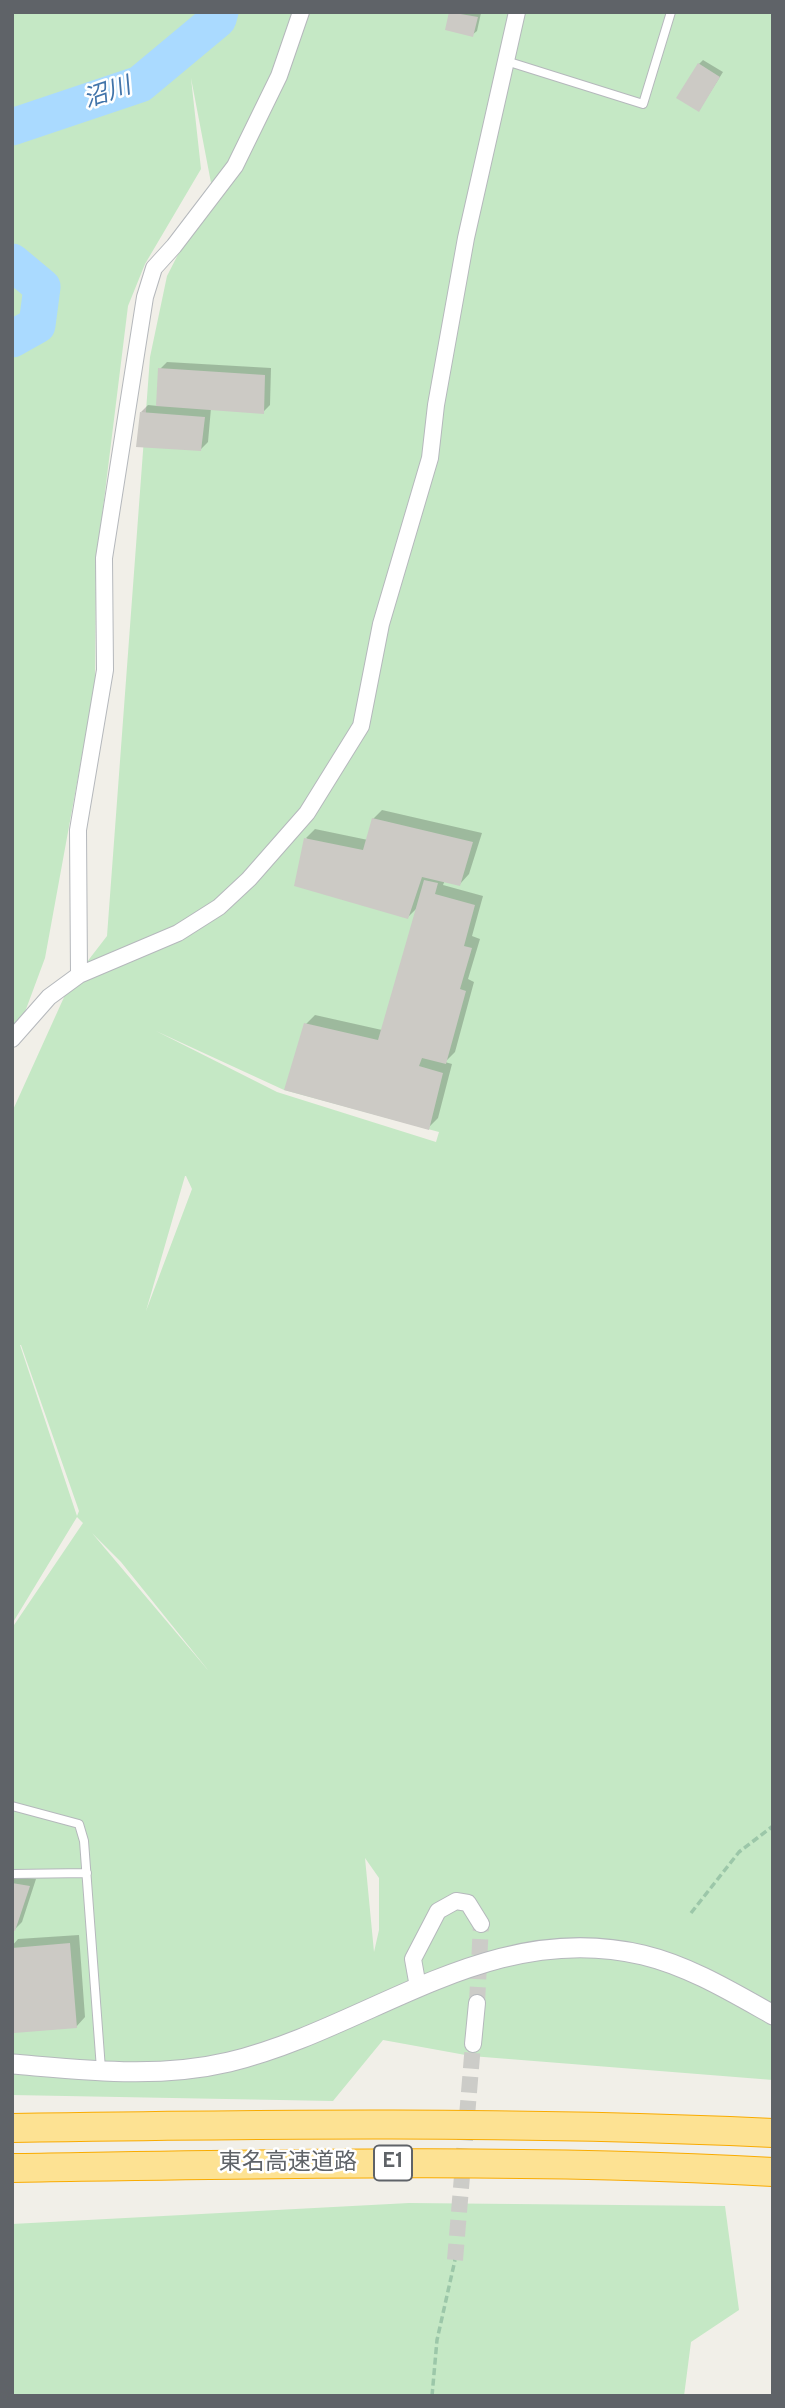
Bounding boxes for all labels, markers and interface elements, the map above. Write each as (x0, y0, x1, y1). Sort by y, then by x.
water label: 沼川 (81, 74, 135, 116)
road number: E1 (374, 2146, 412, 2180)
street label: 東名高速道路 (219, 2150, 357, 2178)

